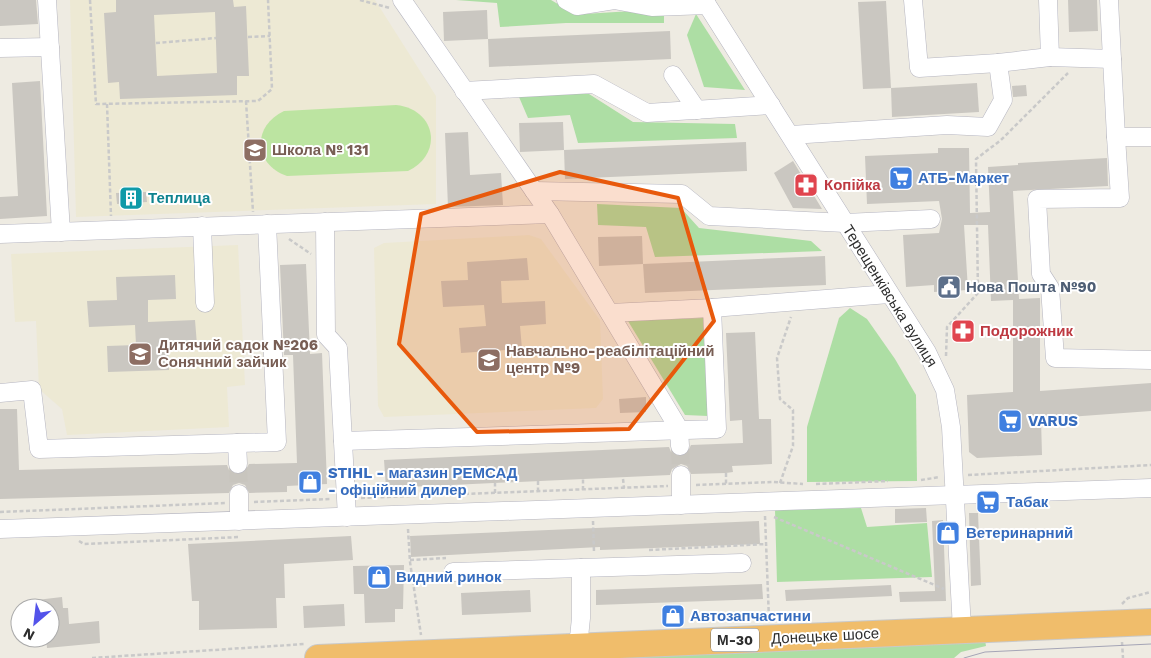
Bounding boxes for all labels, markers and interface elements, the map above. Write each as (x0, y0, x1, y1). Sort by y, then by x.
school or university icon: Школа № 131 (242, 137, 268, 163)
place label: Школа № 131 (272, 141, 369, 159)
supermarket icon: АТБ-Маркет (888, 165, 914, 191)
place label: АТБ-Маркет (918, 169, 1009, 187)
pharmacy icon: Копійка (793, 172, 819, 198)
place label: Копійка (824, 176, 881, 194)
building icon: Теплица (118, 185, 144, 211)
place label: Теплица (148, 189, 211, 207)
street label: Терещенківська вулиця (839, 222, 941, 370)
public building icon: Нова Пошта №90 (936, 274, 962, 300)
place label: Нова Пошта №90 (966, 278, 1096, 296)
pharmacy icon: Подорожник (950, 318, 976, 344)
place label: Подорожник (980, 322, 1073, 340)
place label: Дитячий садок №206 Сонячний зайчик (158, 336, 318, 371)
school or university icon: Дитячий садок №206 Сонячний зайчик (127, 341, 153, 367)
place label: Навчально-реабілітаційний центр №9 (506, 342, 715, 377)
school or university icon: Навчально-реабілітаційний центр №9 (476, 347, 502, 373)
supermarket icon: VARUS (997, 408, 1023, 434)
place label: VARUS (1028, 412, 1078, 430)
place label: STIHL - магазин РЕМСАД - офіційний дилер (328, 464, 518, 499)
shop icon: STIHL - магазин РЕМСАД - офіційний дилер (297, 469, 323, 495)
supermarket icon: Табак (975, 489, 1001, 515)
place label: Табак (1006, 493, 1049, 511)
shop icon: Ветеринарний (935, 520, 961, 546)
place label: Ветеринарний (966, 524, 1073, 542)
shop icon: Видний ринок (366, 564, 392, 590)
place label: Видний ринок (396, 568, 502, 586)
north arrow (10, 598, 60, 648)
shop icon: Автозапчастини (660, 603, 686, 629)
place label: Автозапчастини (690, 607, 811, 625)
street label: Донецьке шосе (771, 624, 879, 648)
text: N (21, 625, 37, 644)
road number: М-30 (711, 628, 759, 652)

